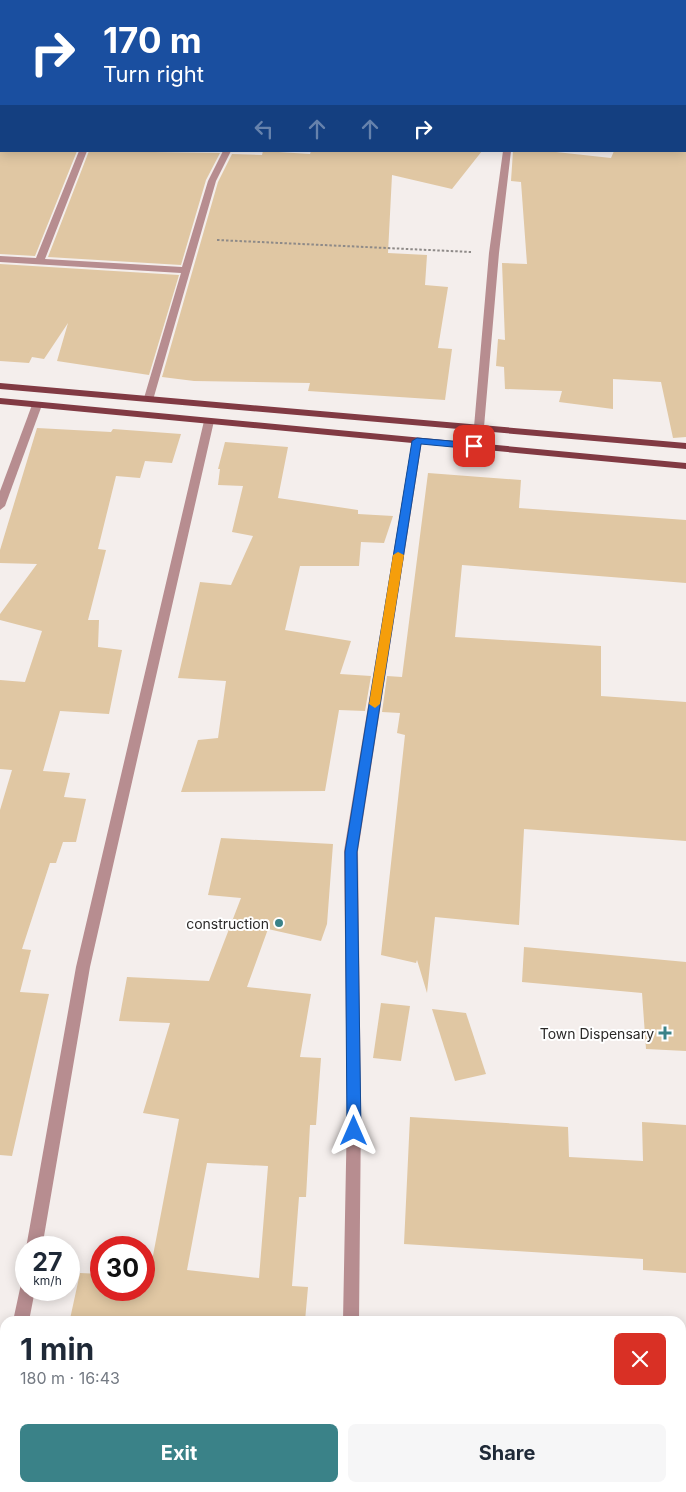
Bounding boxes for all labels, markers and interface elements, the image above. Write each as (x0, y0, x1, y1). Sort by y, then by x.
text: 170 m (103, 19, 202, 61)
icon: right (20, 20, 85, 85)
text: Turn right (103, 61, 204, 87)
icon: left (250, 115, 278, 143)
icon: ahead (303, 115, 331, 143)
icon: ahead (356, 115, 384, 143)
icon: right (409, 115, 437, 143)
pin (453, 425, 495, 467)
icon: arrive (460, 432, 488, 460)
place label: construction (186, 915, 269, 932)
marker: construction (273, 917, 285, 929)
place label: Town Dispensary (540, 1025, 654, 1042)
marker: Town Dispensary (658, 1026, 672, 1040)
position arrow (327, 1104, 379, 1156)
speed limit sign: 30 (90, 1236, 155, 1301)
text: 27 (32, 1247, 63, 1277)
text: km/h (33, 1273, 62, 1288)
text: 1 min (20, 1331, 94, 1367)
button: close (614, 1333, 666, 1385)
text: 180 m · 16:43 (20, 1368, 120, 1388)
button: Exit (20, 1424, 338, 1482)
button: Share (348, 1424, 666, 1482)

